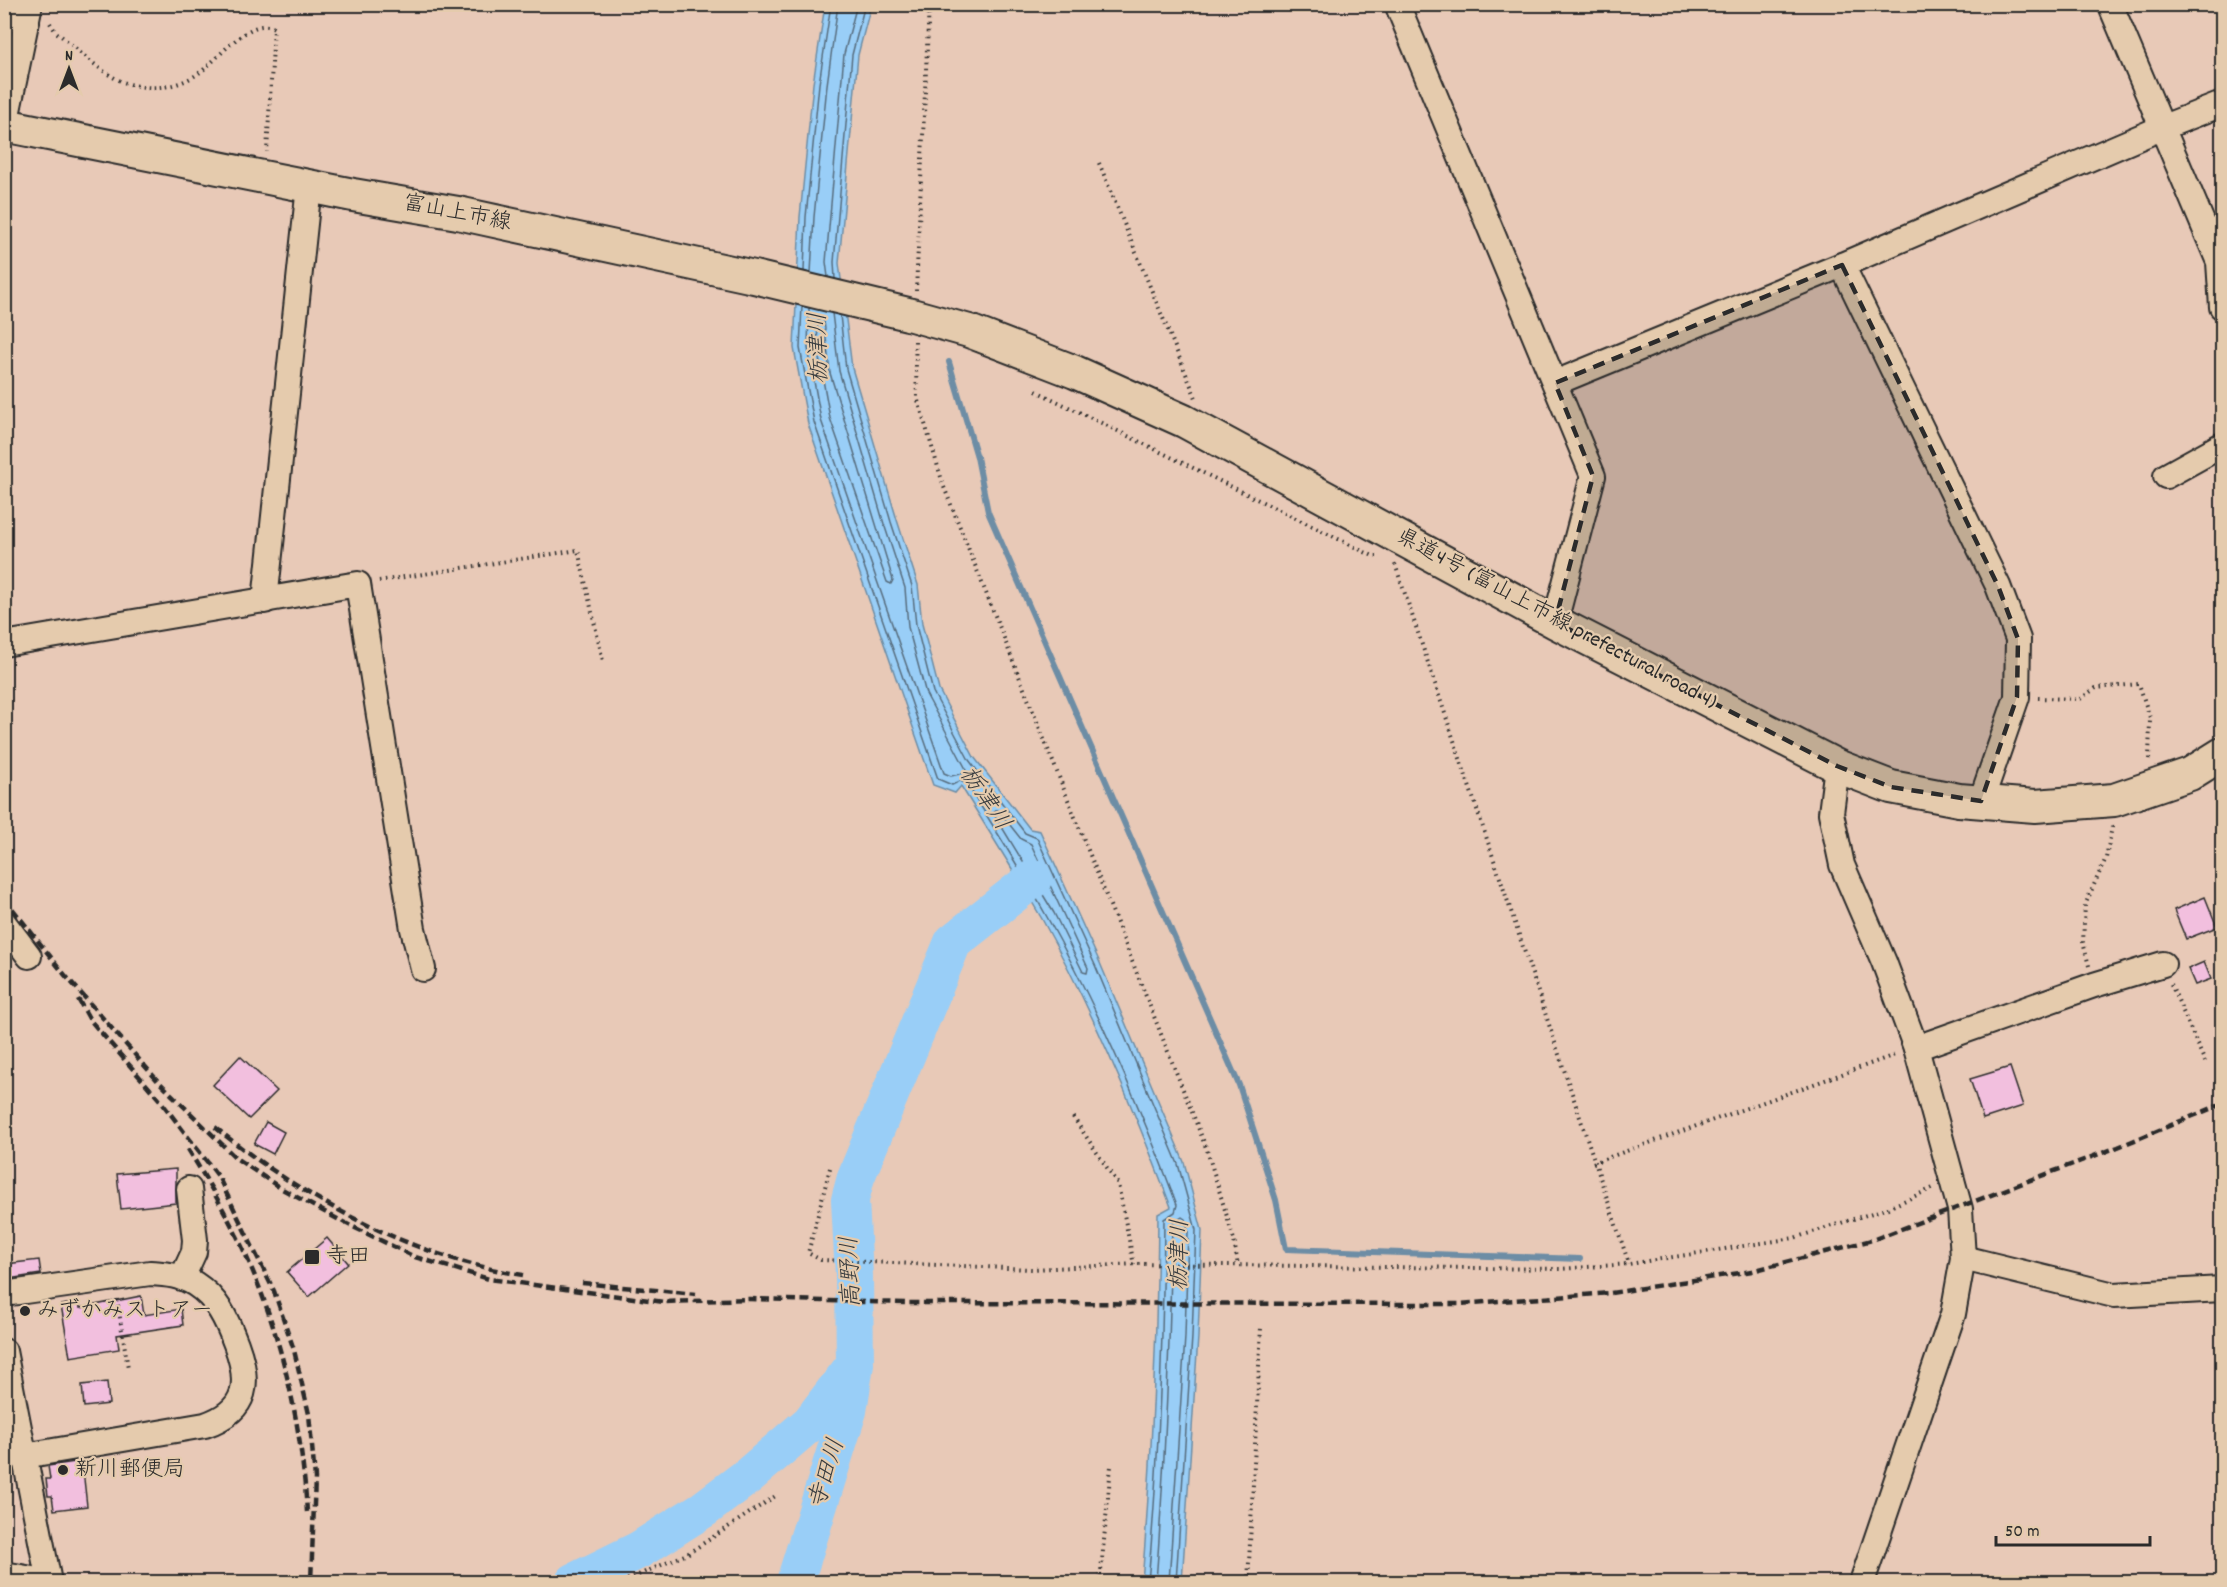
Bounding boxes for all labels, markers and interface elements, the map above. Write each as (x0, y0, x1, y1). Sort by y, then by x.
north arrow (39, 39, 99, 99)
text: N (65, 45, 73, 68)
street label: 富山上市線 (400, 188, 514, 240)
water label: 栃津川 (802, 312, 838, 384)
street label: 県道4号 (富山上市線 prefectural road 4) (1390, 522, 1722, 718)
water label: 栃津川 (950, 760, 1018, 838)
water label: 栃津川 (1163, 1219, 1199, 1291)
water label: 高野川 (834, 1235, 870, 1309)
place label: 寺田 (326, 1242, 370, 1273)
marker: 寺田 (303, 1248, 321, 1266)
place label: みずかみストアー (37, 1296, 213, 1327)
marker: みずかみストアー (18, 1304, 32, 1318)
water label: 寺田川 (801, 1435, 855, 1513)
place label: 新川郵便局 (75, 1455, 185, 1486)
marker: 新川郵便局 (56, 1463, 70, 1477)
scale bar (1996, 1509, 2150, 1547)
text: 50 m (2005, 1520, 2040, 1545)

